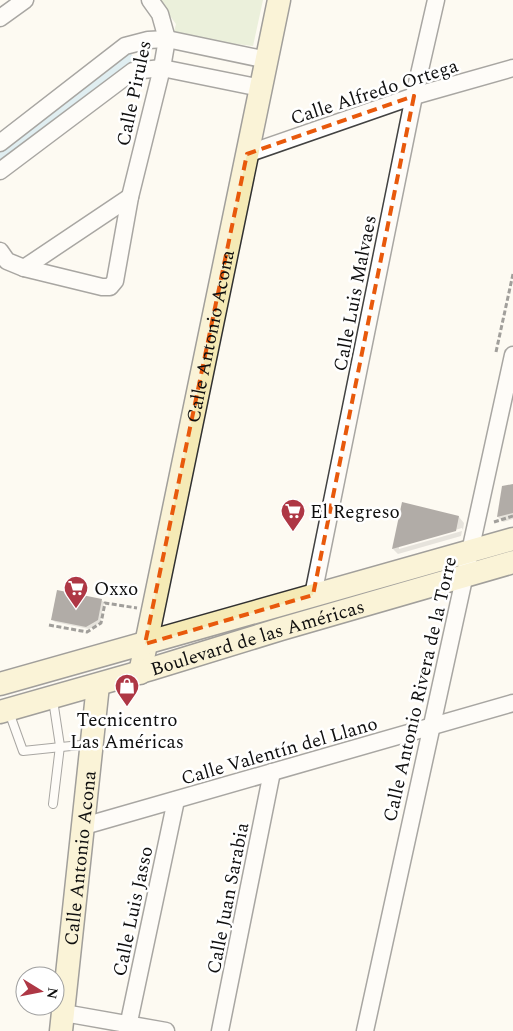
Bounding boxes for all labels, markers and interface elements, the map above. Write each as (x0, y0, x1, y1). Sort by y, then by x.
street label: Calle Pirules (109, 38, 160, 149)
street label: Calle Alfredo Ortega (287, 51, 463, 133)
street label: Calle Luis Malvaes (326, 213, 385, 374)
street label: Calle Antonio Acona (179, 247, 243, 426)
supermarket icon: El Regreso (280, 498, 306, 532)
place label: El Regreso (310, 498, 400, 527)
street label: Calle Antonio Rivera de la Torre (376, 554, 465, 825)
supermarket icon: Oxxo (63, 575, 89, 609)
place label: Oxxo (94, 575, 138, 604)
street label: Boulevard de las Américas (147, 593, 368, 684)
shop icon: Tecnicentro Las Américas (114, 673, 140, 707)
place label: Tecnicentro Las Américas (70, 706, 184, 757)
street label: Calle Valentín del Llano (178, 710, 381, 793)
street label: Calle Antonio Acona (57, 768, 105, 947)
street label: Calle Juan Sarabia (200, 819, 258, 976)
street label: Calle Luis Jasso (106, 844, 161, 979)
north arrow (15, 966, 65, 1016)
text: N (41, 986, 64, 1001)

